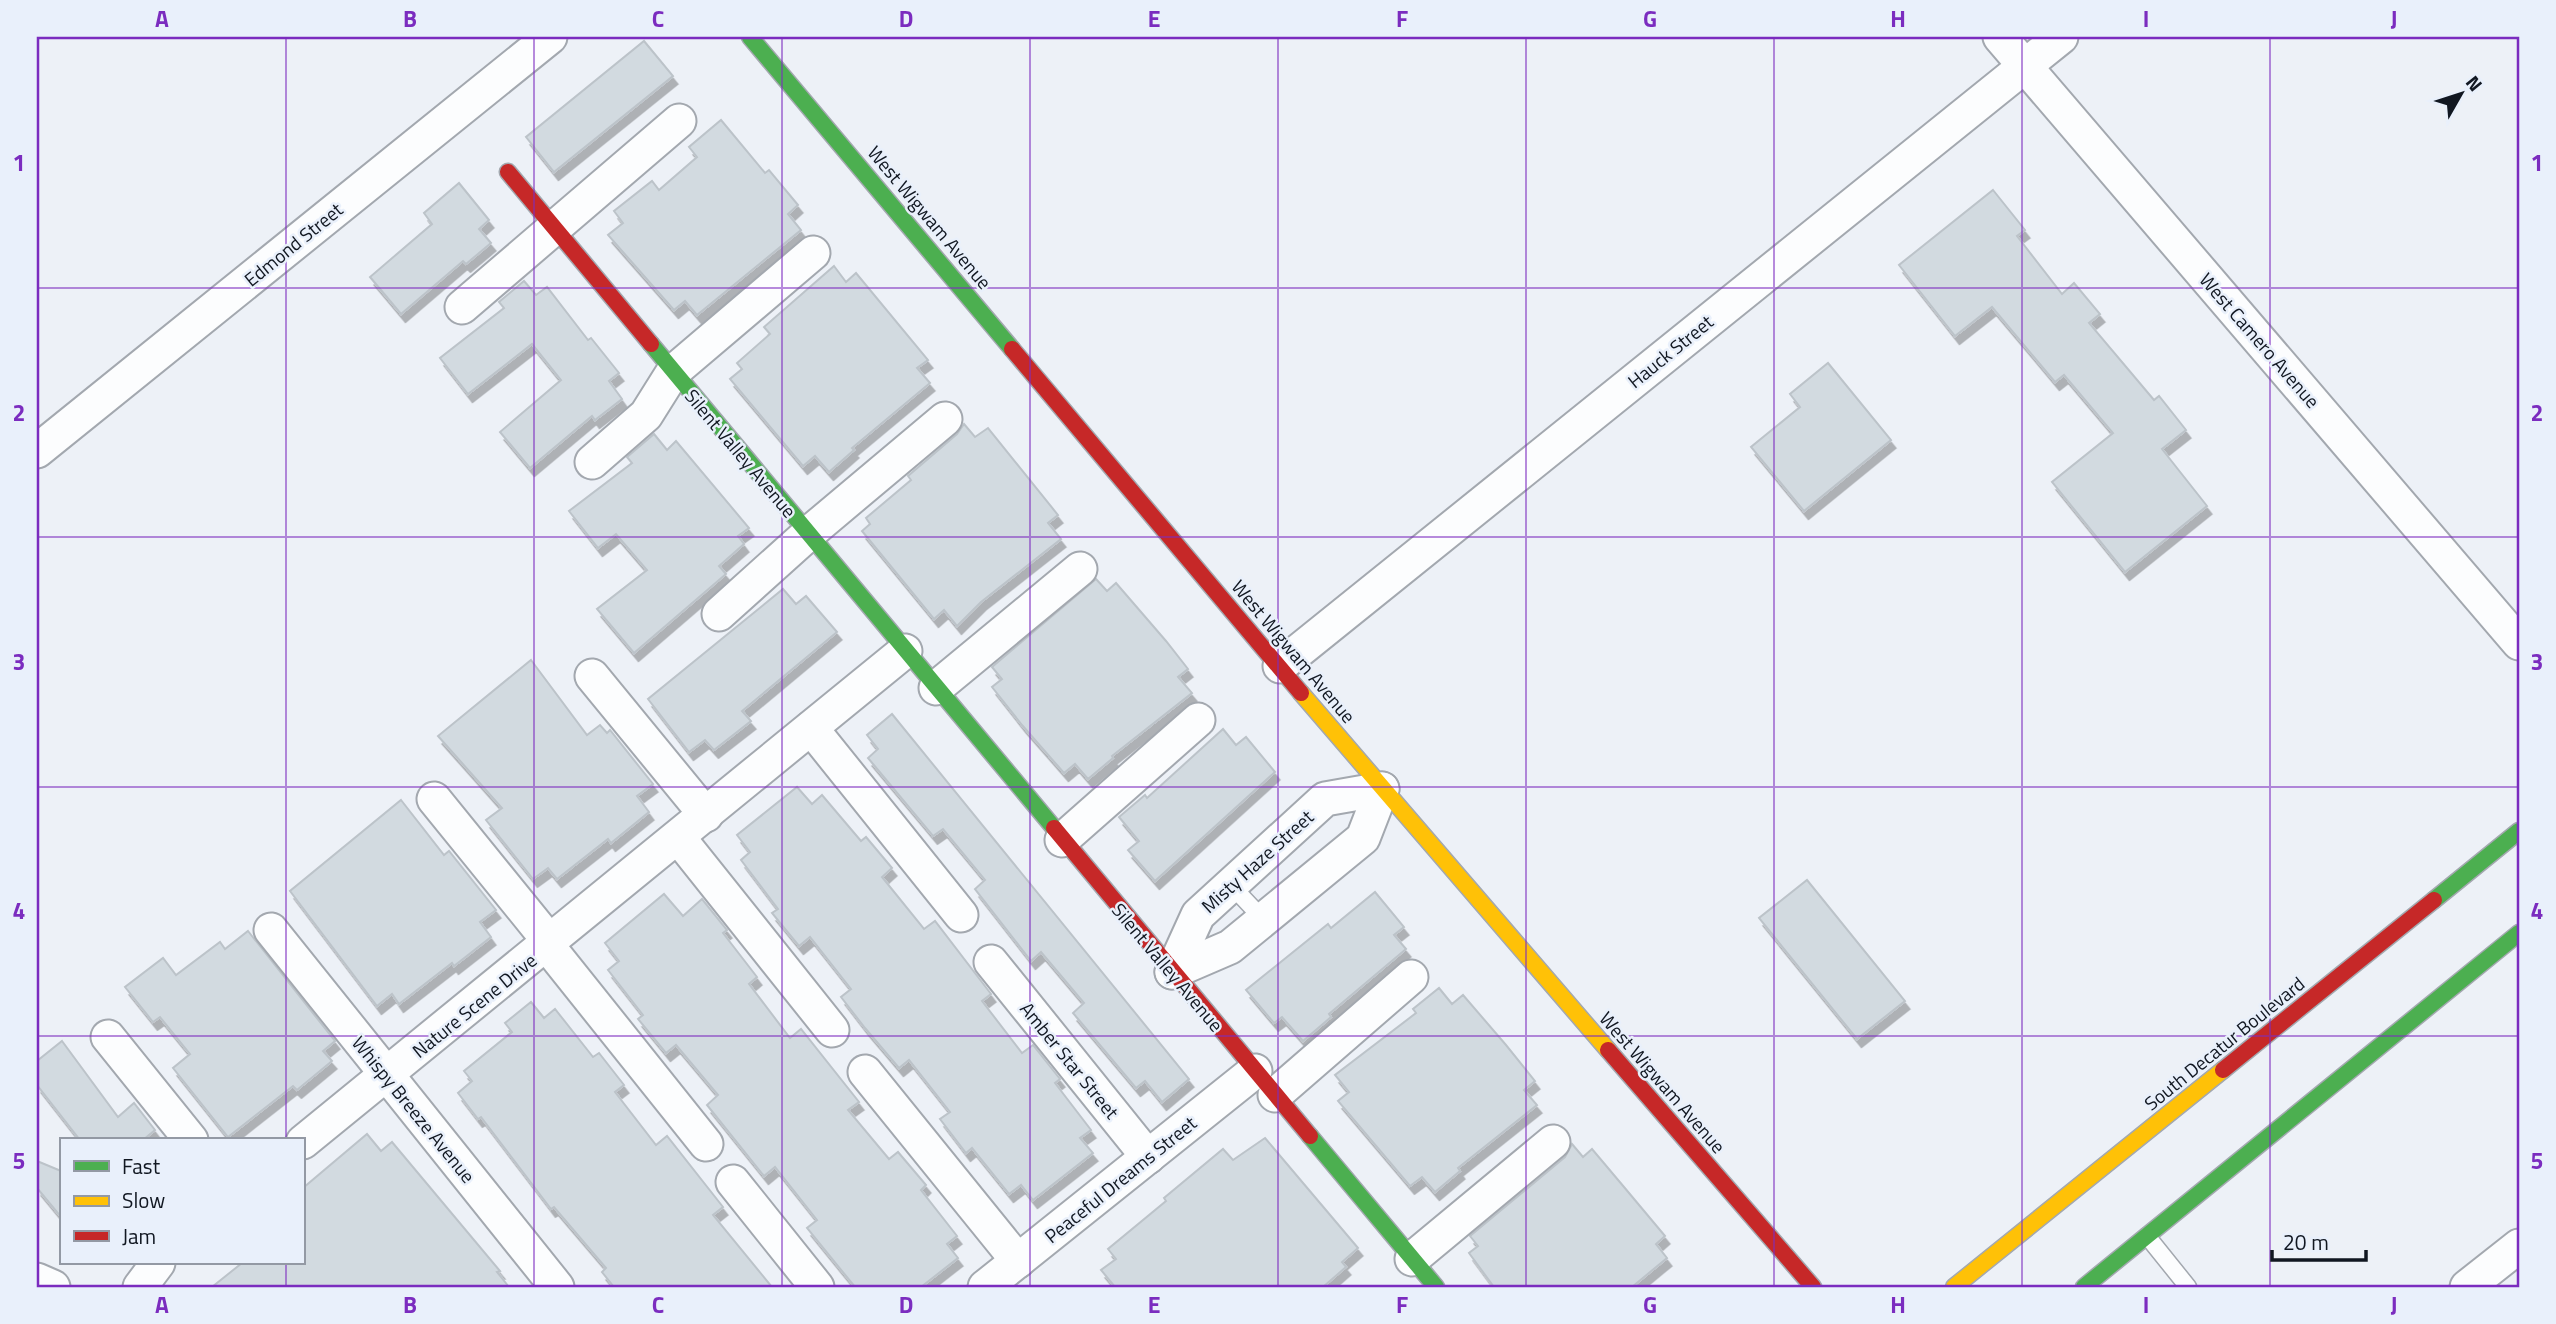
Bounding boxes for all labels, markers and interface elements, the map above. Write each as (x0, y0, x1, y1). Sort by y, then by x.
text: A (155, 1, 169, 36)
text: B (403, 1, 417, 36)
text: C (652, 1, 664, 36)
text: D (899, 1, 913, 36)
text: E (1148, 1, 1160, 36)
text: F (1396, 1, 1408, 36)
text: G (1643, 1, 1657, 36)
text: H (1890, 1, 1906, 36)
text: I (2143, 1, 2149, 36)
text: J (2391, 1, 2397, 36)
north arrow (2426, 60, 2496, 130)
text: N (2459, 69, 2490, 97)
street label: West Wigwam Avenue (861, 139, 999, 295)
text: 1 (13, 145, 25, 180)
text: 1 (2531, 145, 2543, 180)
street label: Edmond Street (237, 195, 349, 293)
street label: West Camero Avenue (2193, 266, 2327, 414)
street label: Hauck Street (1621, 307, 1719, 395)
street label: Silent Valley Avenue (678, 382, 804, 524)
text: 2 (13, 395, 25, 430)
text: 2 (2531, 395, 2543, 430)
street label: West Wigwam Avenue (1225, 573, 1363, 729)
text: 3 (13, 644, 25, 679)
text: 3 (2531, 644, 2543, 679)
street label: Misty Haze Street (1194, 802, 1320, 920)
text: 4 (13, 893, 25, 928)
text: 4 (2531, 893, 2543, 928)
street label: Silent Valley Avenue (1105, 896, 1231, 1038)
street label: Nature Scene Drive (405, 946, 543, 1064)
street label: South Decatur Boulevard (2137, 969, 2311, 1117)
street label: Amber Star Street (1014, 995, 1127, 1125)
street label: West Wigwam Avenue (1593, 1005, 1733, 1159)
street label: Whispy Breeze Avenue (345, 1029, 483, 1189)
street label: Peaceful Dreams Street (1038, 1108, 1203, 1250)
legend (60, 1138, 304, 1264)
text: 5 (13, 1143, 25, 1178)
text: 5 (2531, 1143, 2543, 1178)
text: Fast (122, 1150, 161, 1182)
text: Slow (122, 1184, 165, 1216)
scale bar (2272, 1219, 2367, 1263)
text: Jam (122, 1220, 156, 1252)
text: 20 m (2283, 1226, 2329, 1258)
text: A (155, 1287, 169, 1322)
text: B (403, 1287, 417, 1322)
text: C (652, 1287, 664, 1322)
text: D (899, 1287, 913, 1322)
text: E (1148, 1287, 1160, 1322)
text: F (1396, 1287, 1408, 1322)
text: G (1643, 1287, 1657, 1322)
text: H (1890, 1287, 1906, 1322)
text: I (2143, 1287, 2149, 1322)
text: J (2391, 1287, 2397, 1322)

